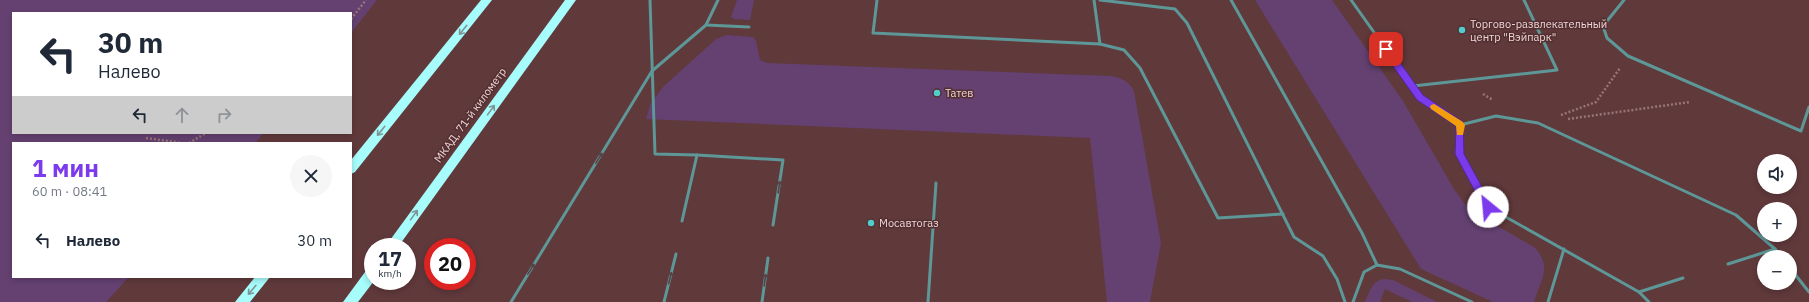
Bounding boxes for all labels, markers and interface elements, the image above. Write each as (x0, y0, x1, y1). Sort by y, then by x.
place label: Торгово-развлекательный центр "Вэйпарк" (1470, 17, 1607, 44)
text: 30 m (98, 24, 163, 61)
one-way arrow (459, 25, 467, 36)
marker: Торгово-развлекательный центр "Вэйпарк" (1457, 25, 1467, 35)
icon: left (32, 28, 84, 80)
pin (1369, 32, 1403, 66)
icon: arrive (1375, 38, 1397, 60)
text: Налево (98, 60, 161, 83)
street label: МКАД, 71-й километр (431, 65, 509, 165)
place label: Татев (945, 86, 973, 100)
marker: Татев (932, 88, 942, 98)
icon: left (129, 104, 151, 126)
icon: ahead (171, 104, 193, 126)
icon: right (213, 104, 235, 126)
one-way arrow (487, 105, 495, 116)
one-way arrow (377, 126, 386, 137)
text: 1 мин (32, 152, 99, 184)
one-way arrow (595, 153, 603, 164)
map controls (1757, 154, 1797, 290)
button: sound (1757, 154, 1797, 194)
button: close (290, 155, 332, 197)
one-way arrow (775, 181, 783, 194)
text: 60 m · 08:41 (32, 183, 107, 200)
position arrow (1467, 186, 1509, 228)
button: + (1757, 202, 1797, 242)
one-way arrow (410, 210, 419, 221)
place label: Мосавтогаз (879, 216, 939, 230)
marker: Мосавтогаз (866, 218, 876, 228)
icon: left (32, 229, 54, 251)
text: Налево (66, 231, 120, 250)
text: 30 m (297, 231, 332, 250)
speed limit sign: 20 (424, 238, 476, 290)
text: 17 (378, 245, 402, 272)
button: − (1757, 250, 1797, 290)
one-way arrow (527, 264, 535, 275)
text: km/h (378, 267, 402, 280)
one-way arrow (666, 272, 674, 285)
one-way arrow (761, 274, 769, 287)
one-way arrow (248, 284, 257, 295)

